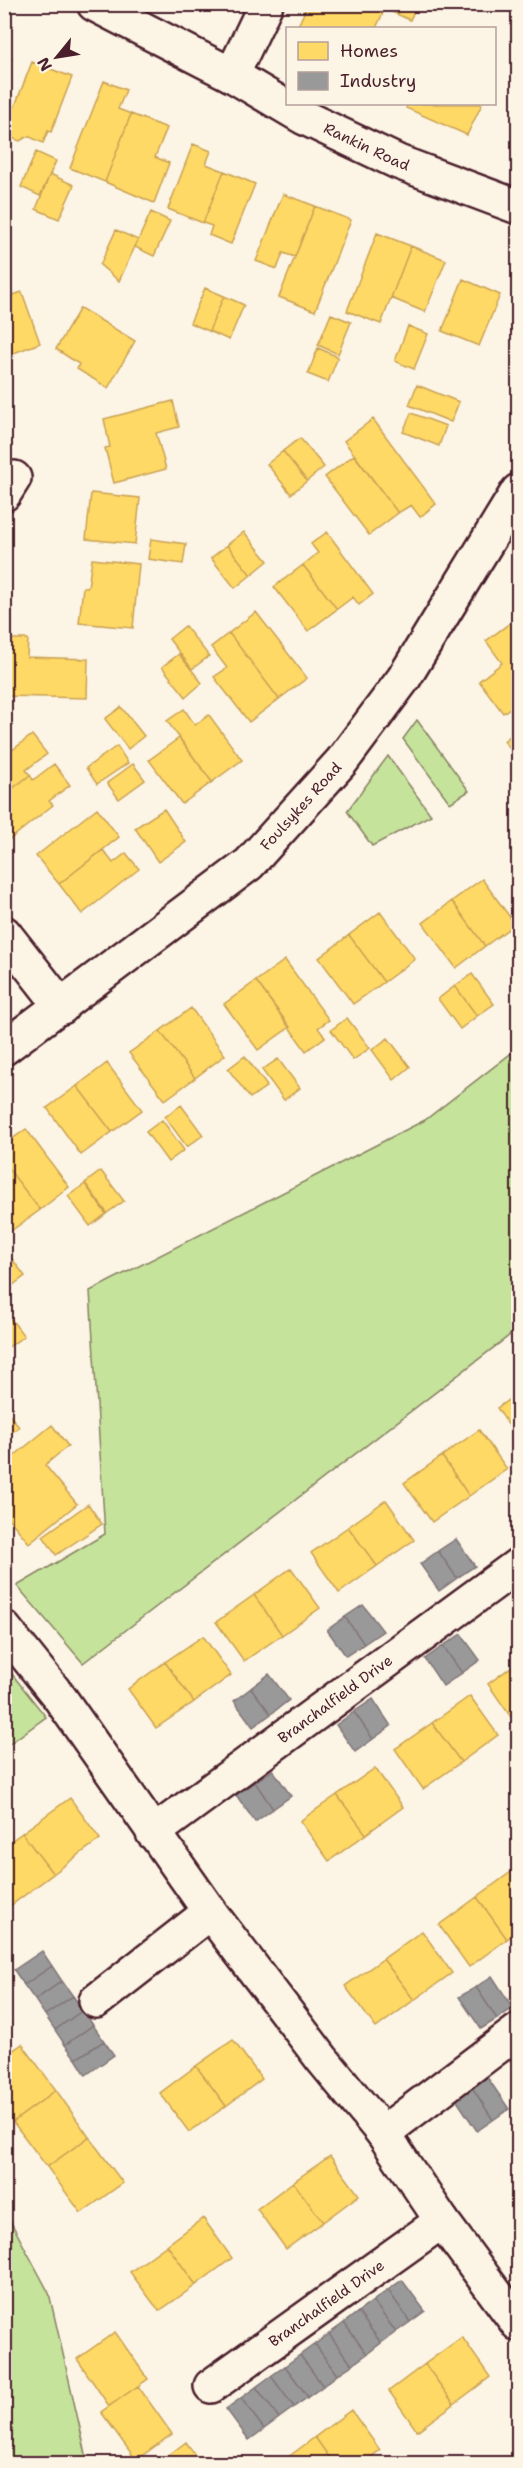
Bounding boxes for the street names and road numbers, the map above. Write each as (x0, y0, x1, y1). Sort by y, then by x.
street label: Rankin Road (320, 118, 413, 176)
street label: Foulsykes Road (256, 758, 346, 855)
street label: Branchalfield Drive (274, 1650, 397, 1748)
street label: Branchalfield Drive (265, 2255, 388, 2352)

